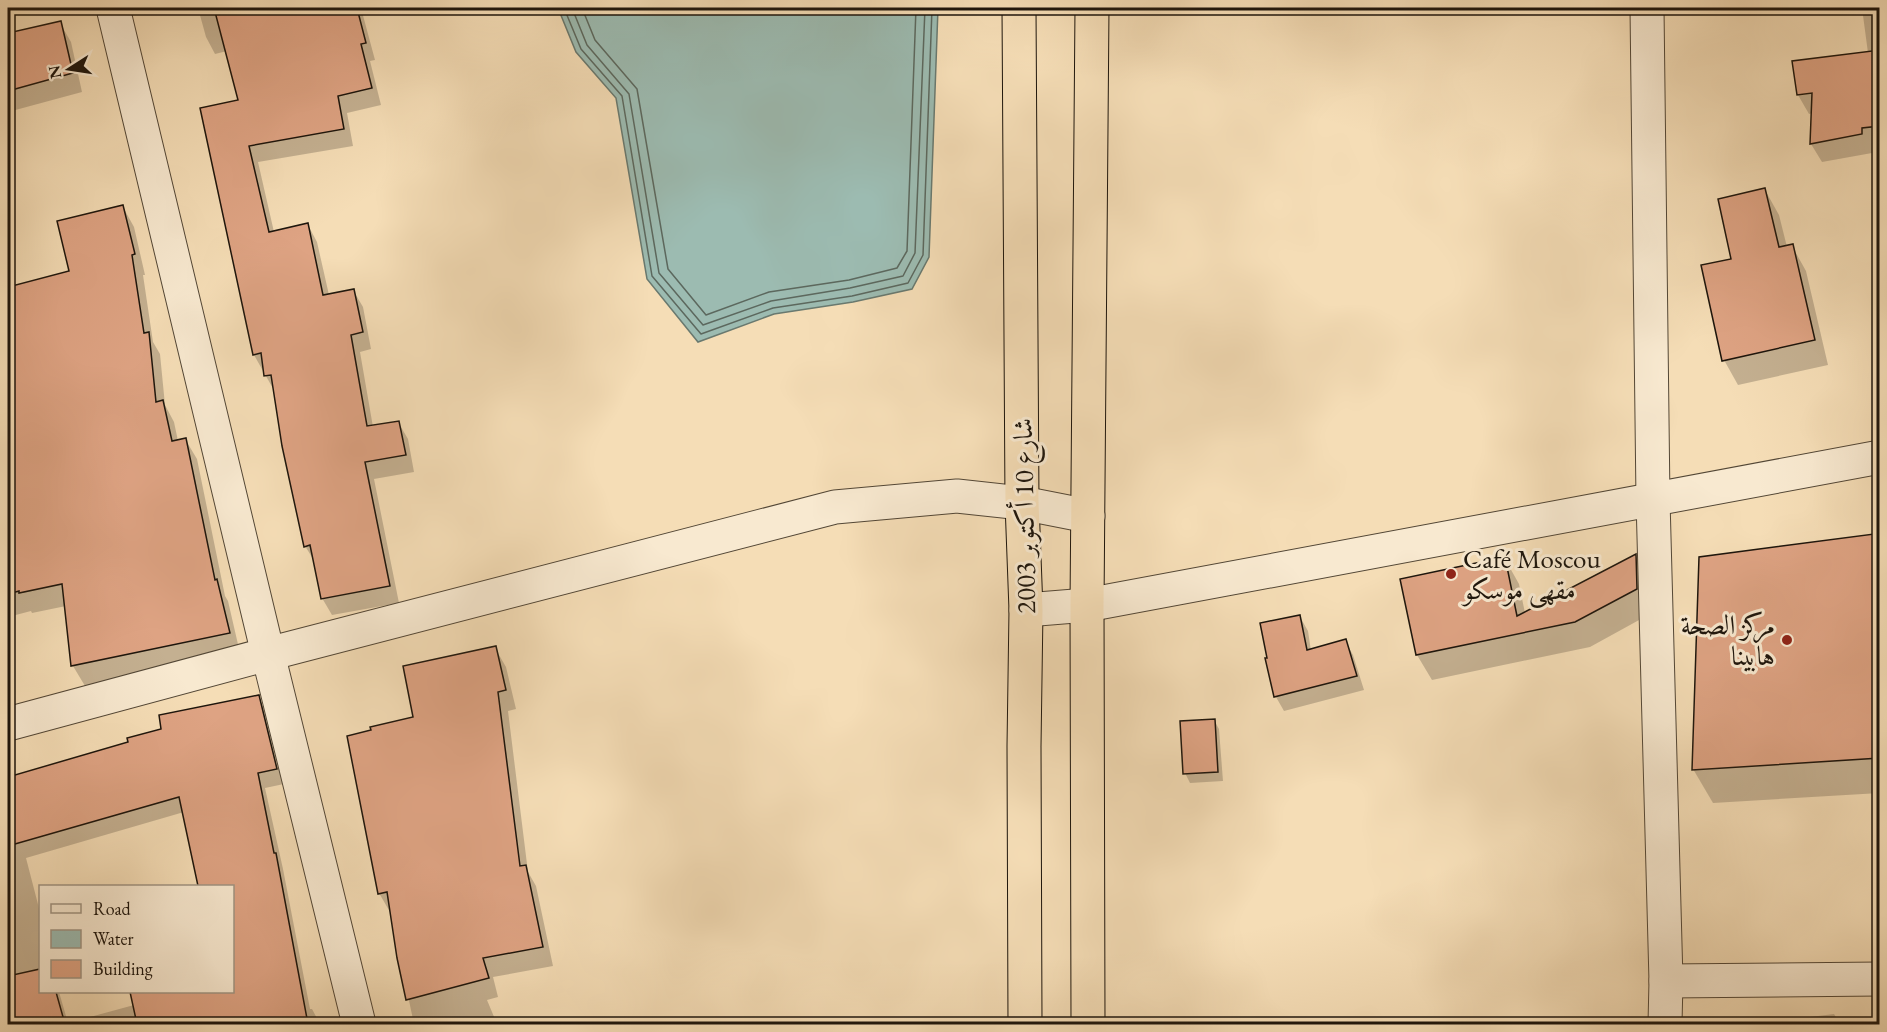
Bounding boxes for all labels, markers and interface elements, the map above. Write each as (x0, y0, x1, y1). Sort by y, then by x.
north arrow (39, 39, 99, 99)
text: N (43, 63, 66, 81)
street label: شارع 10 أكتوبر 2003 (1004, 418, 1048, 614)
place label: Café Moscou مقهى موسكو (1460, 541, 1601, 608)
marker: Café Moscou مقهى موسكو (1444, 567, 1458, 581)
place label: مركز الصحة هابينا (1681, 607, 1775, 673)
marker: مركز الصحة هابينا (1780, 633, 1794, 647)
legend (39, 885, 234, 993)
text: Road (93, 897, 132, 920)
text: Water (93, 927, 134, 950)
text: Building (93, 957, 153, 980)

